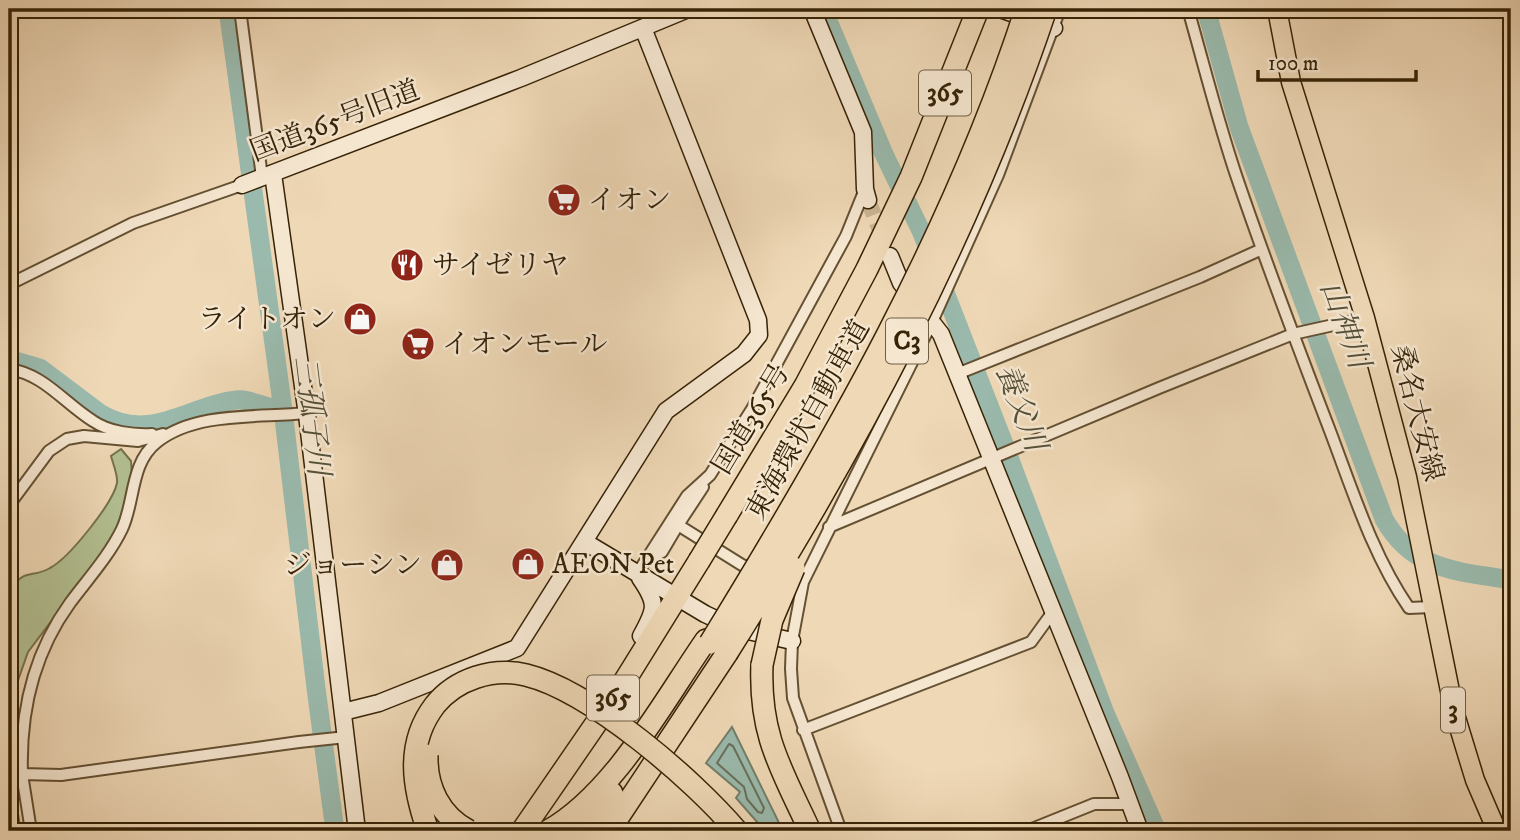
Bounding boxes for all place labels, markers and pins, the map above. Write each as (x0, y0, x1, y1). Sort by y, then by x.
supermarket icon: イオン (545, 181, 583, 219)
place label: イオン (588, 183, 671, 218)
restaurant icon: サイゼリヤ (388, 246, 426, 284)
place label: サイゼリヤ (432, 248, 569, 283)
shop icon: ライトオン (341, 300, 379, 338)
place label: ライトオン (198, 302, 336, 337)
supermarket icon: イオンモール (399, 325, 437, 363)
place label: イオンモール (442, 327, 607, 362)
shop icon: AEON Pet (509, 545, 547, 583)
shop icon: ジョーシン (428, 546, 466, 584)
place label: AEON Pet (552, 547, 675, 582)
place label: ジョーシン (284, 548, 422, 583)

